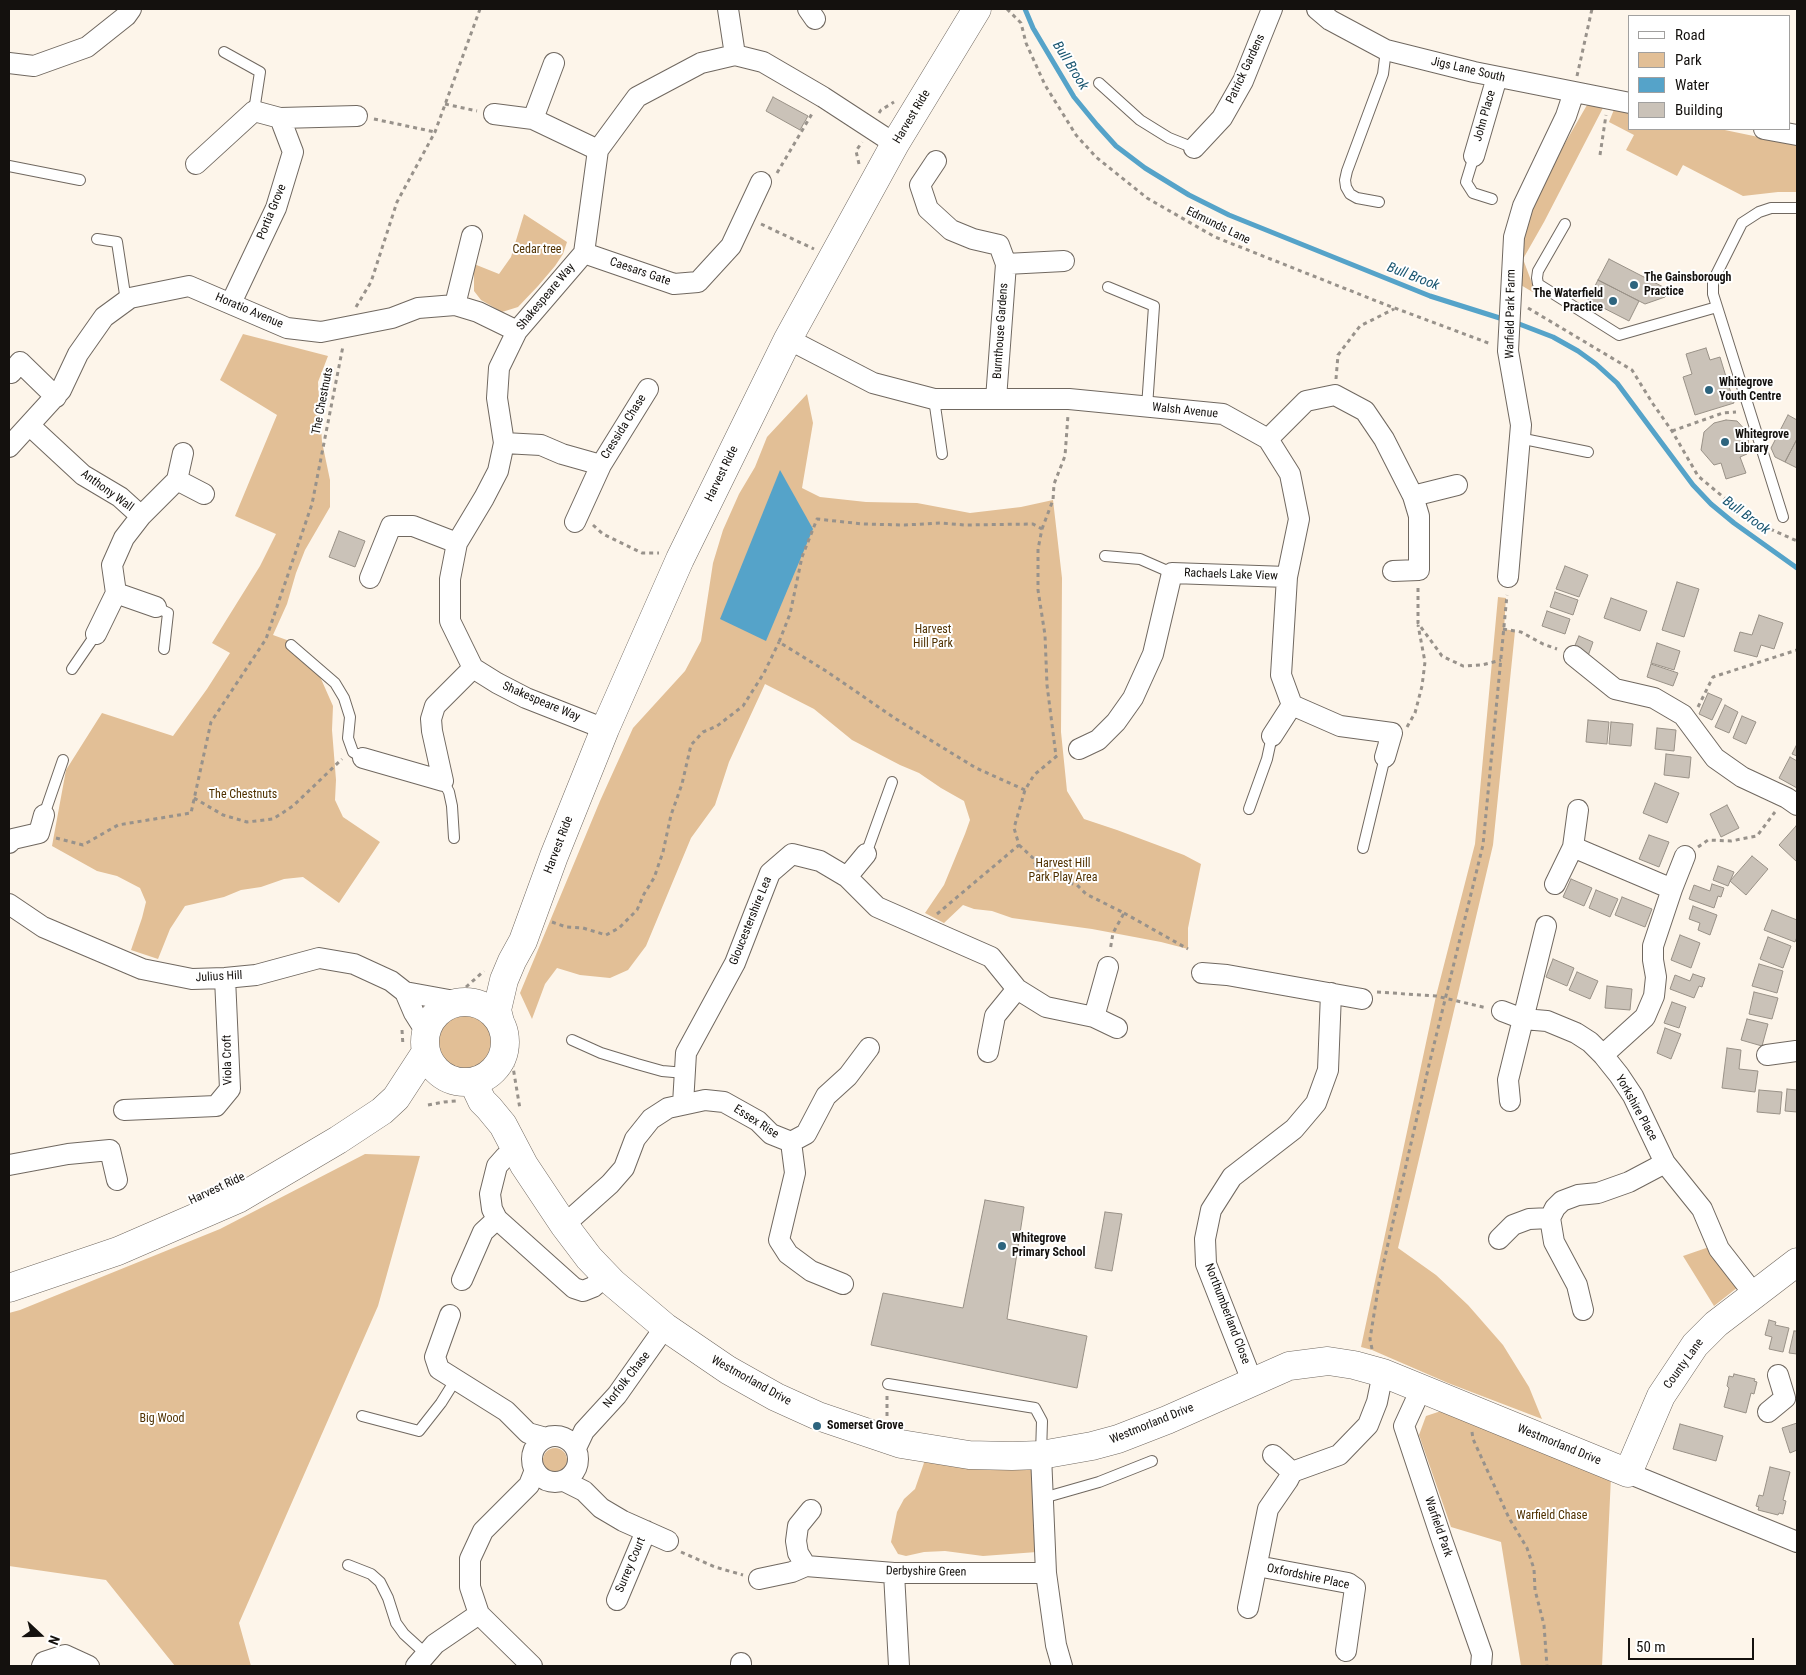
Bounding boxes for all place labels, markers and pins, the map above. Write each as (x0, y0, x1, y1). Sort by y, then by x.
place label: The Gainsborough Practice (1644, 271, 1731, 299)
marker: The Gainsborough Practice (1628, 279, 1640, 291)
place label: The Waterfield Practice (1533, 287, 1603, 315)
marker: The Waterfield Practice (1607, 295, 1619, 307)
place label: Whitegrove Youth Centre (1719, 376, 1781, 404)
marker: Whitegrove Youth Centre (1703, 384, 1715, 396)
place label: Whitegrove Library (1735, 428, 1789, 456)
marker: Whitegrove Library (1719, 436, 1731, 448)
place label: Whitegrove Primary School (1012, 1232, 1085, 1260)
marker: Whitegrove Primary School (996, 1240, 1008, 1252)
place label: Somerset Grove (827, 1419, 903, 1433)
marker: Somerset Grove (811, 1420, 823, 1432)

